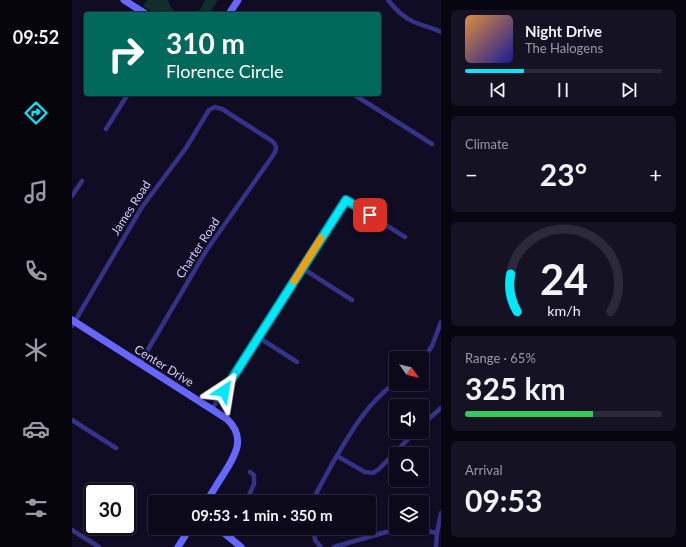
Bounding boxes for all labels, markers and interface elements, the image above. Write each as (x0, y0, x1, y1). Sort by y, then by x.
text: Night Drive (525, 22, 602, 40)
text: 09:52 (13, 26, 59, 48)
text: 310 m (166, 26, 245, 60)
icon: right (100, 28, 152, 80)
text: The Halogens (525, 40, 603, 56)
text: Florence Circle (166, 60, 284, 82)
icon: previous (487, 79, 509, 101)
icon: pause (552, 79, 574, 101)
icon: next (618, 79, 640, 101)
icon: directions (22, 99, 50, 127)
text: Climate (465, 136, 508, 152)
text: 23° (540, 156, 587, 192)
text: − (465, 161, 478, 188)
text: + (649, 161, 662, 188)
icon: music (22, 178, 50, 206)
street label: James Road (107, 178, 154, 238)
pin (353, 198, 387, 232)
icon: arrive (359, 204, 381, 226)
street label: Charter Road (172, 215, 223, 281)
text: 24 (539, 253, 588, 303)
icon: phone (22, 257, 50, 285)
text: km/h (547, 301, 580, 318)
icon: climate (22, 336, 50, 364)
street label: Center Drive (132, 341, 197, 390)
text: Range · 65% (465, 350, 536, 366)
north arrow (389, 351, 429, 391)
map controls (389, 351, 429, 535)
position arrow (203, 370, 245, 412)
text: 325 km (465, 370, 566, 406)
button: sound (389, 399, 429, 439)
icon: car (22, 415, 50, 443)
button: search (389, 447, 429, 487)
text: Arrival (465, 462, 502, 478)
text: 09:53 (465, 482, 542, 518)
speed limit sign: 30 (84, 483, 136, 535)
icon: filters (22, 494, 50, 522)
button: layers (389, 495, 429, 535)
text: 09:53 · 1 min · 350 m (192, 506, 332, 524)

